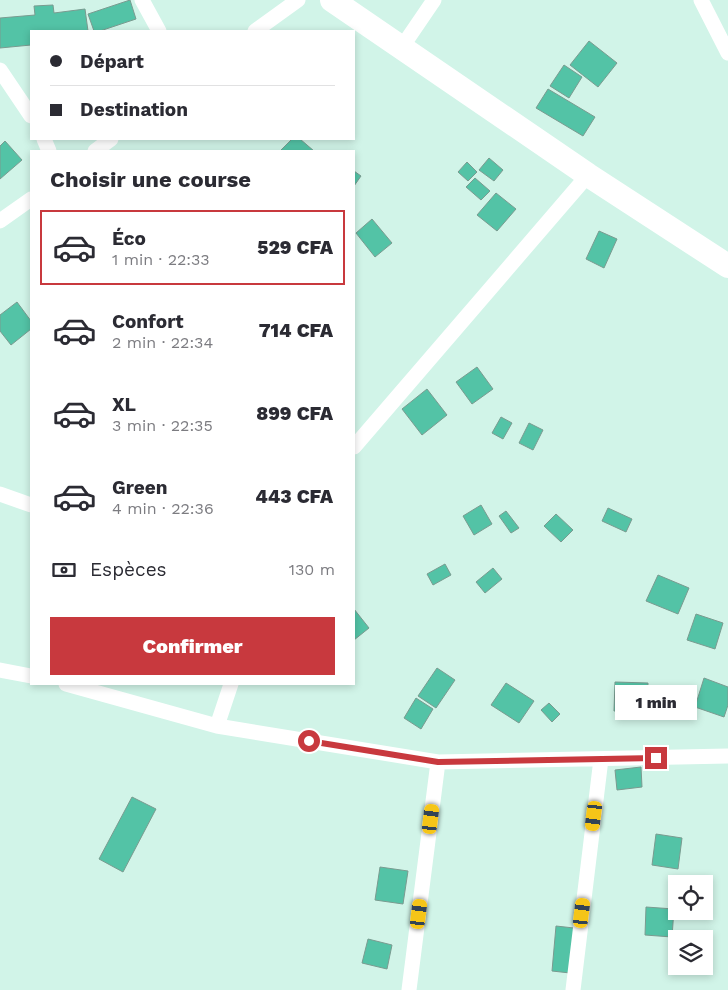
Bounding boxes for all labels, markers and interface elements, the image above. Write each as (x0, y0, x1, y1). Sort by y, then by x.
text: Départ (80, 50, 144, 73)
text: Destination (80, 98, 188, 121)
text: Choisir une course (50, 167, 251, 192)
icon: car (52, 225, 97, 270)
text: Éco (112, 227, 146, 250)
text: 529 CFA (257, 236, 333, 259)
text: 1 min · 22:33 (112, 250, 210, 269)
icon: car (52, 308, 97, 353)
text: Confort (112, 310, 183, 333)
text: 714 CFA (259, 319, 333, 342)
text: 2 min · 22:34 (112, 333, 213, 352)
icon: car (52, 391, 97, 436)
text: XL (112, 393, 136, 416)
text: 899 CFA (256, 402, 333, 425)
text: 3 min · 22:35 (112, 416, 213, 435)
icon: car (52, 474, 97, 519)
text: Green (112, 476, 168, 499)
text: 443 CFA (255, 485, 333, 508)
text: 4 min · 22:36 (112, 499, 214, 518)
icon: cash (50, 556, 78, 584)
text: Espèces (90, 558, 167, 581)
text: 130 m (289, 560, 335, 579)
button: Confirmer (50, 617, 335, 675)
callout: 1 min (615, 686, 697, 720)
text: 1 min (635, 693, 677, 712)
route start (298, 730, 320, 752)
route end (645, 747, 667, 769)
car (584, 800, 603, 832)
car (421, 803, 440, 835)
map controls (668, 875, 713, 975)
button: locate (668, 875, 713, 920)
car (572, 897, 591, 929)
car (409, 898, 428, 930)
button: layers (668, 930, 713, 975)

